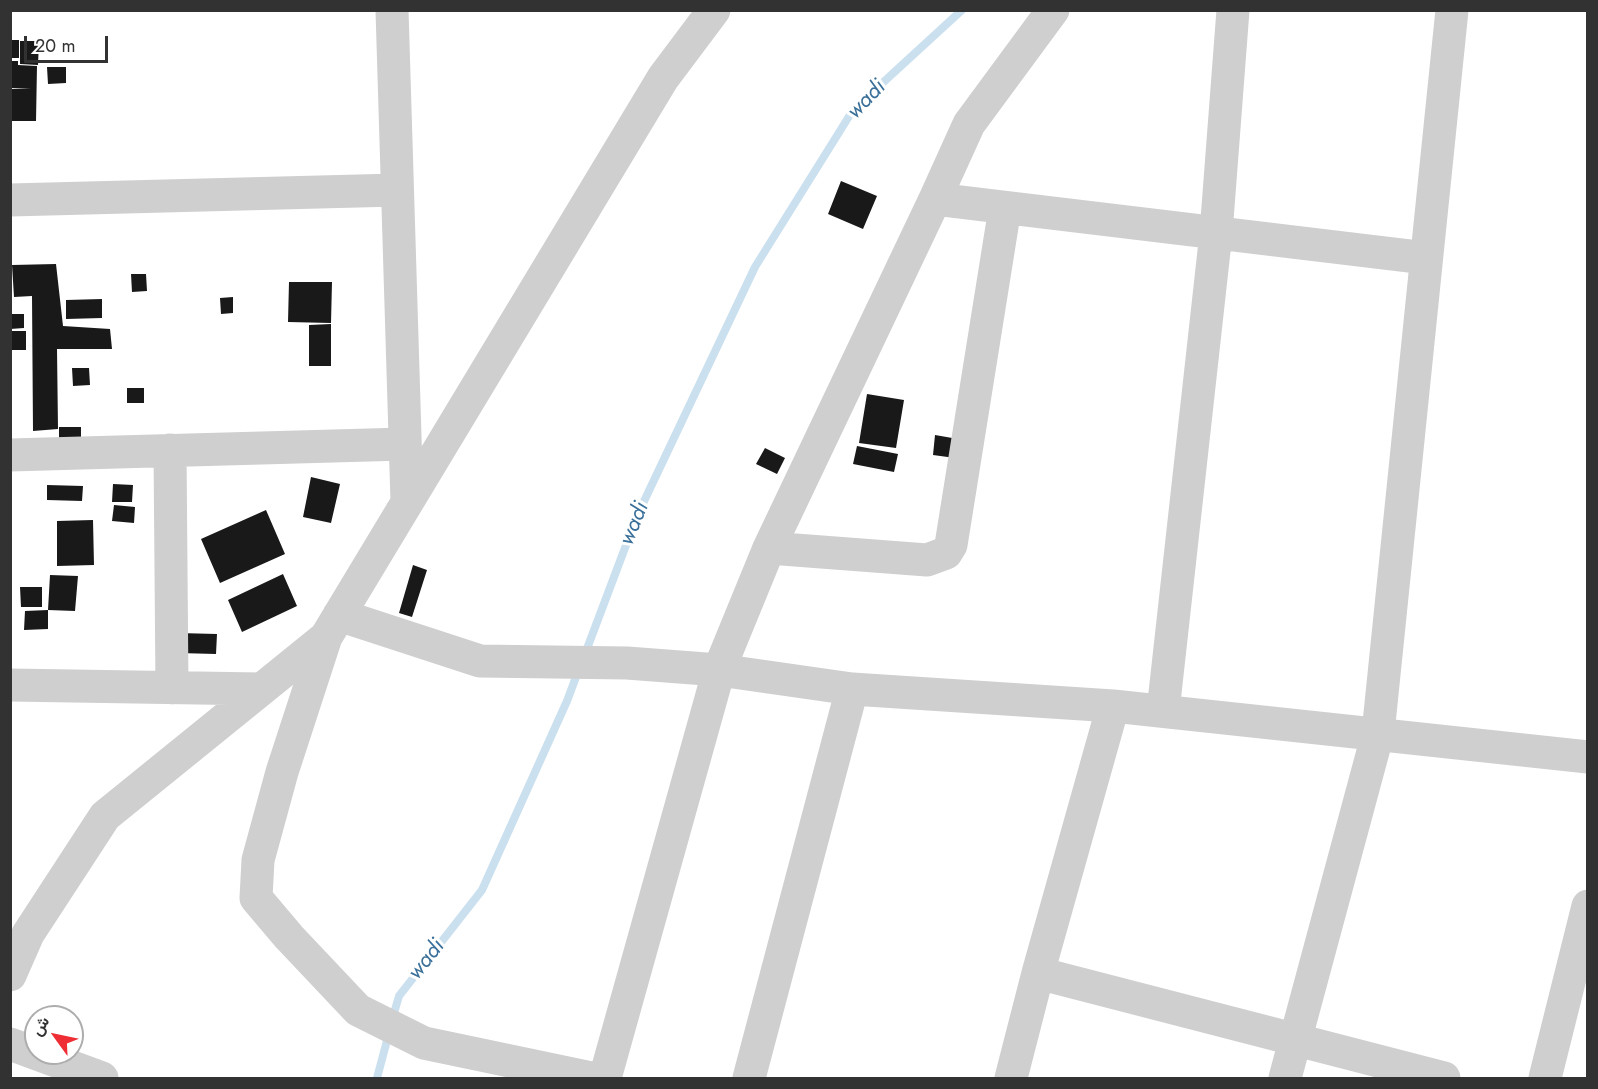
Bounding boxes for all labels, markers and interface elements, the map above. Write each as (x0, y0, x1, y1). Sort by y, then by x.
scale bar (27, 24, 111, 62)
text: 20 m (35, 33, 75, 59)
water label: wadi (842, 75, 892, 125)
water label: wadi (614, 498, 656, 550)
water label: wadi (403, 934, 451, 986)
north arrow (24, 1005, 84, 1065)
text: ش (25, 1012, 55, 1040)

